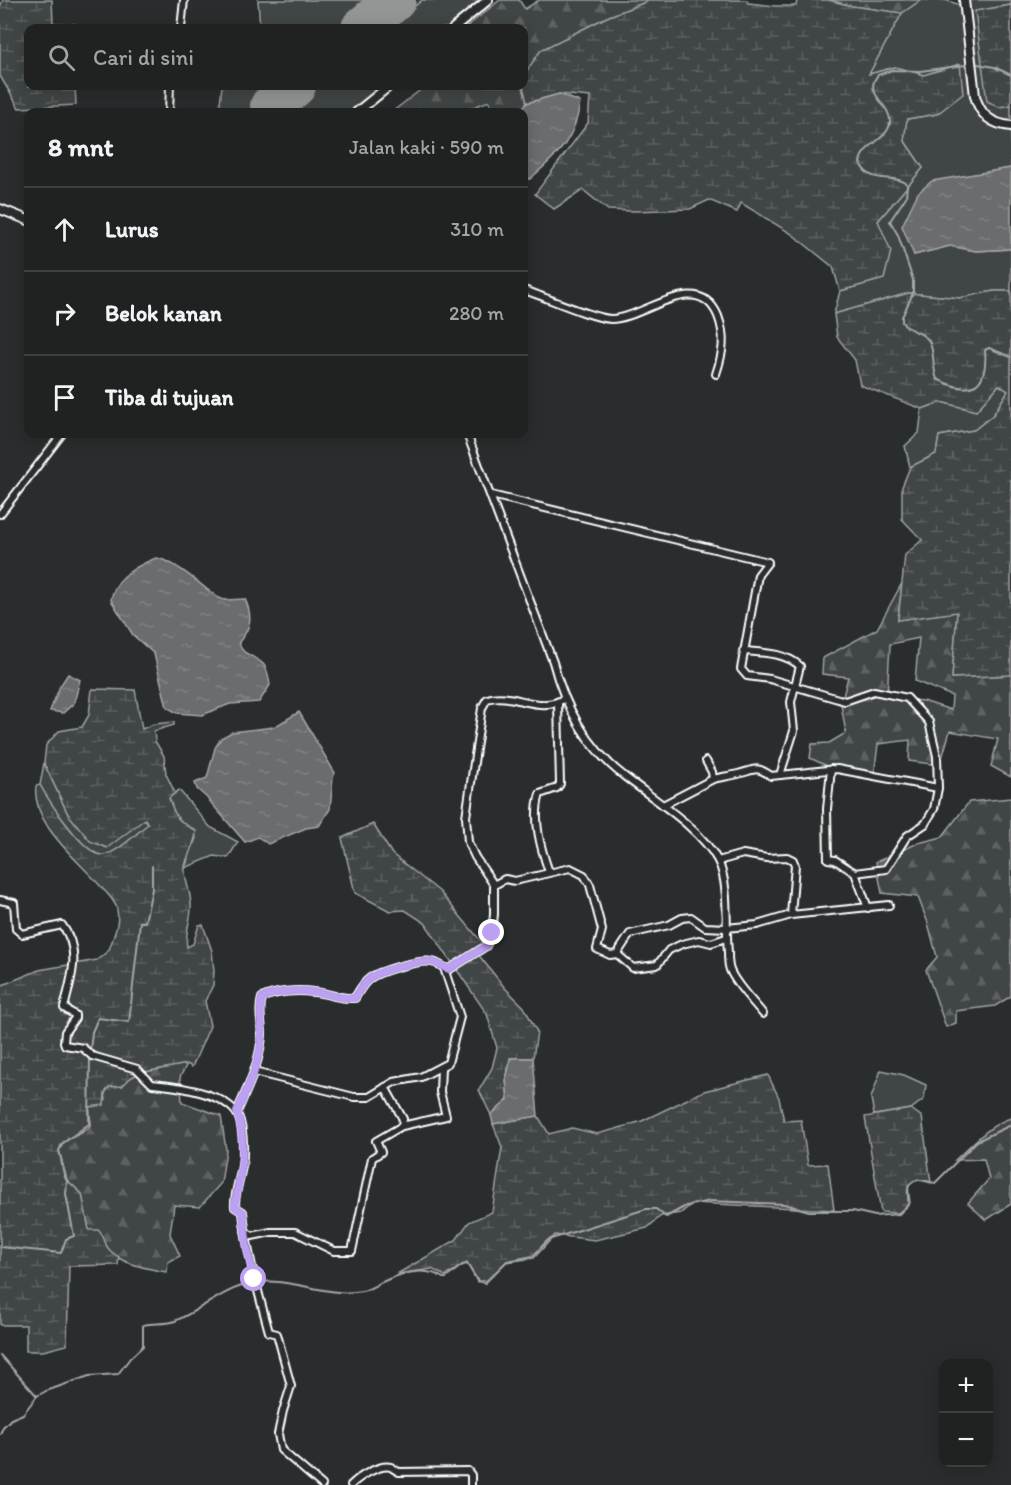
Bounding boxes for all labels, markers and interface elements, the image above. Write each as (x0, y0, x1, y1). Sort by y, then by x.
search box (24, 24, 528, 90)
icon: search (45, 41, 78, 74)
text: Cari di sini (93, 44, 194, 71)
text: 8 mnt (48, 131, 114, 163)
text: Jalan kaki · 590 m (349, 135, 504, 159)
icon: ahead (48, 213, 81, 246)
text: Lurus (105, 216, 159, 243)
text: 310 m (450, 217, 504, 241)
icon: right (48, 297, 81, 330)
text: Belok kanan (105, 300, 222, 327)
text: 280 m (449, 301, 504, 325)
icon: arrive (48, 381, 81, 414)
text: Tiba di tujuan (105, 384, 234, 411)
route end (478, 919, 504, 945)
route start (240, 1265, 266, 1291)
map controls (939, 1359, 993, 1467)
button: + (939, 1359, 993, 1413)
button: − (939, 1413, 993, 1467)

